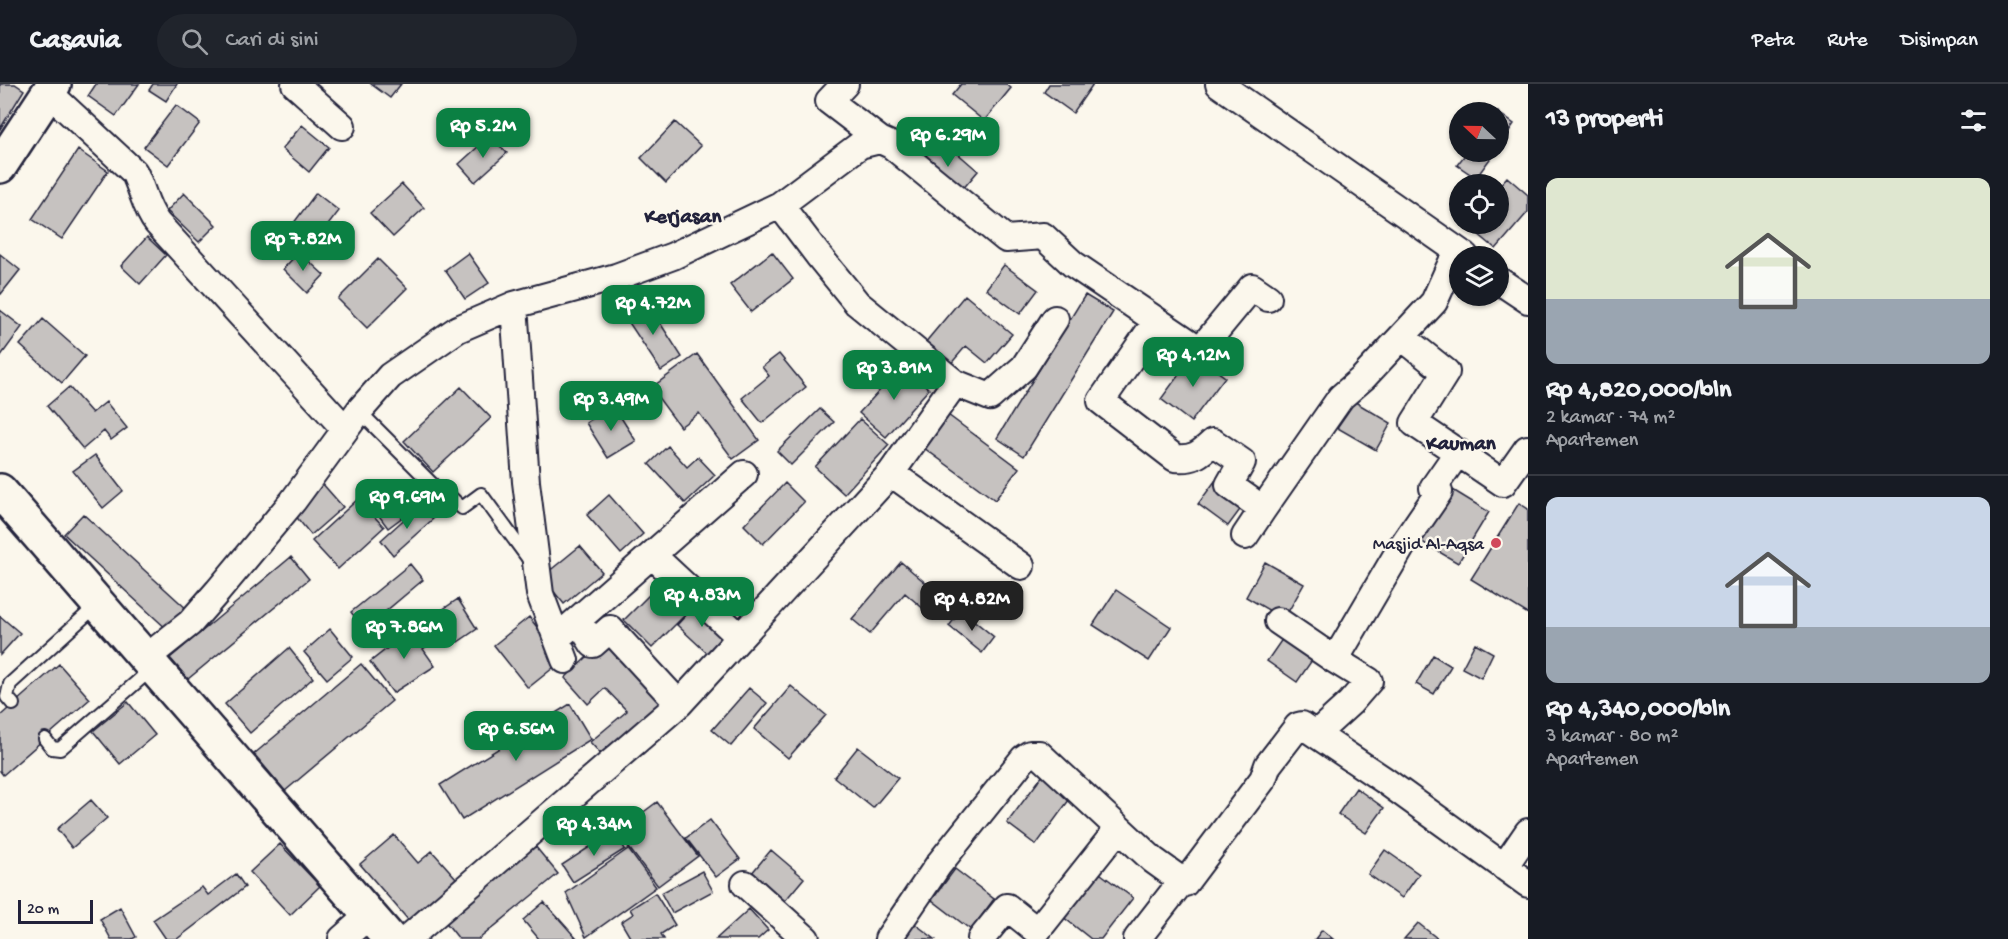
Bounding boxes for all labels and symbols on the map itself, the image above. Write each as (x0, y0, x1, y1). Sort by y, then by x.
north arrow (1449, 102, 1509, 162)
pin: Rp 5.2M (428, 108, 538, 159)
pin: Rp 6.29M (886, 117, 1010, 168)
district label: Kerjasan (644, 206, 723, 231)
pin: Rp 7.82M (241, 221, 365, 272)
pin: Rp 4.72M (591, 285, 715, 336)
pin: Rp 4.12M (1131, 337, 1255, 388)
pin: Rp 3.81M (832, 350, 956, 401)
pin: Rp 3.49M (549, 381, 673, 432)
district label: Kauman (1425, 433, 1497, 458)
pin: Rp 9.69M (345, 479, 469, 530)
place label: Masjid Al-Aqsa (1373, 535, 1485, 556)
marker: Masjid Al-Aqsa (1489, 536, 1503, 550)
pin: Rp 4.83M (640, 577, 764, 628)
pin: Rp 4.82M (910, 581, 1034, 632)
pin: Rp 7.86M (342, 609, 466, 660)
pin: Rp 6.56M (454, 711, 578, 762)
pin: Rp 4.34M (532, 806, 656, 857)
scale bar (18, 897, 93, 924)

